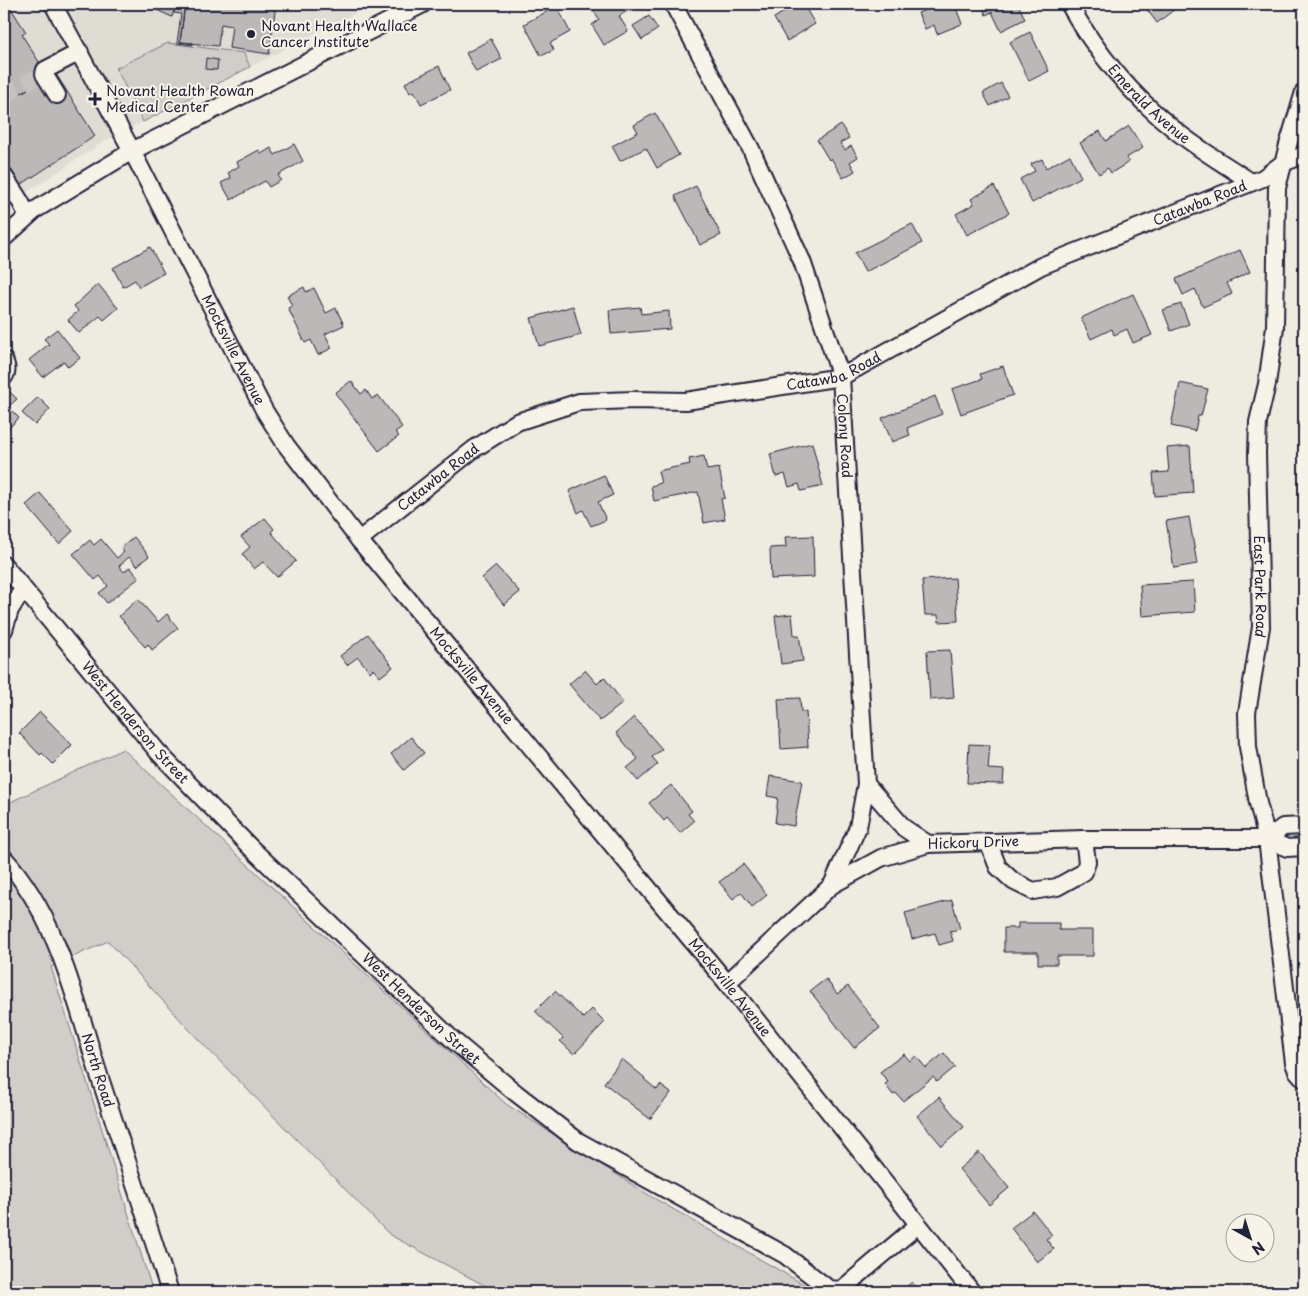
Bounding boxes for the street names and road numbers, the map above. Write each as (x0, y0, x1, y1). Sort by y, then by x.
street label: Emerald Avenue (1103, 59, 1195, 149)
street label: Catawba Road (1150, 175, 1250, 231)
street label: Mocksville Avenue (197, 291, 271, 409)
street label: Catawba Road (785, 346, 885, 395)
street label: Colony Road (832, 393, 858, 479)
street label: Catawba Road (392, 438, 483, 516)
street label: East Park Road (1249, 535, 1272, 639)
street label: Mocksville Avenue (425, 622, 519, 729)
street label: West Henderson Street (77, 656, 194, 788)
street label: Hickory Drive (927, 830, 1019, 854)
street label: Mocksville Avenue (684, 933, 777, 1041)
street label: West Henderson Street (357, 948, 486, 1069)
street label: North Road (77, 1031, 120, 1110)

